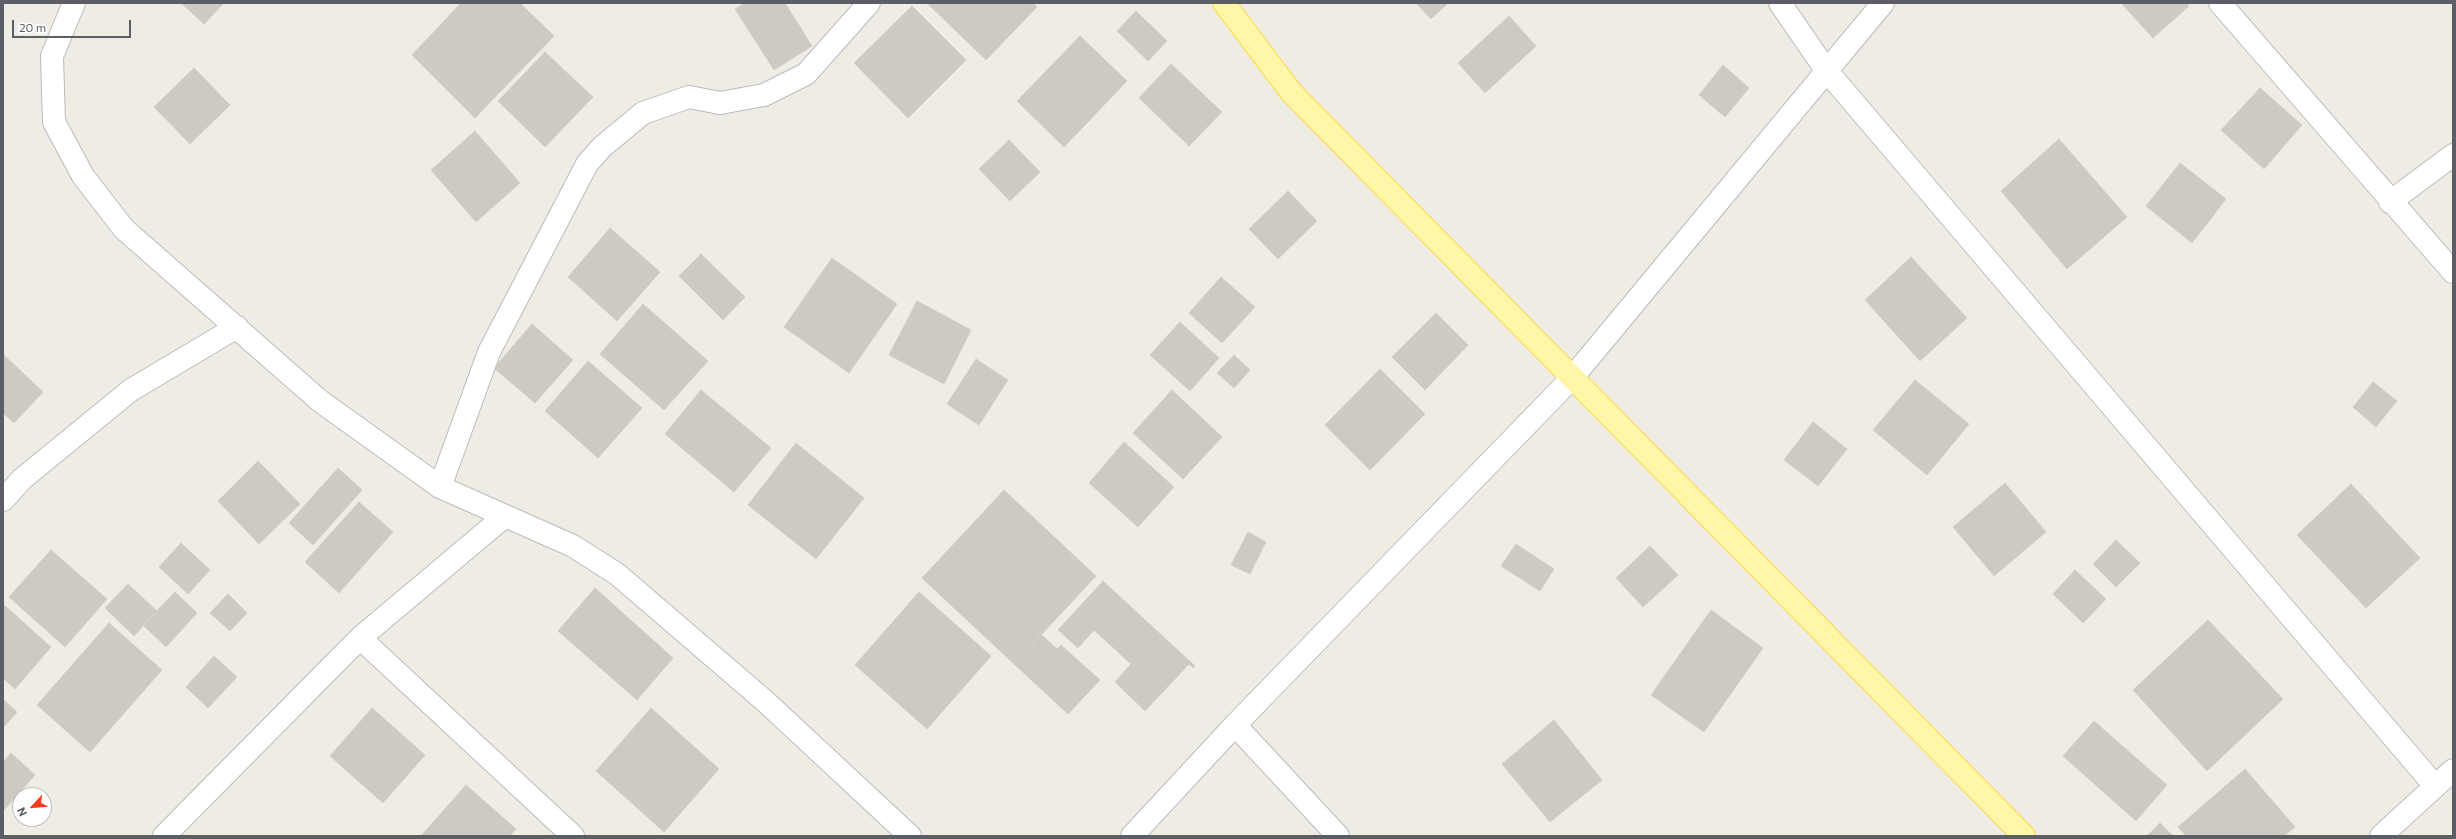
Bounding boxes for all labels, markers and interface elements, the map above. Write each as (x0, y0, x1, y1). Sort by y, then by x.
scale bar (14, 12, 133, 38)
text: 20 m (19, 20, 46, 34)
north arrow (12, 787, 52, 827)
text: N (14, 805, 29, 819)

